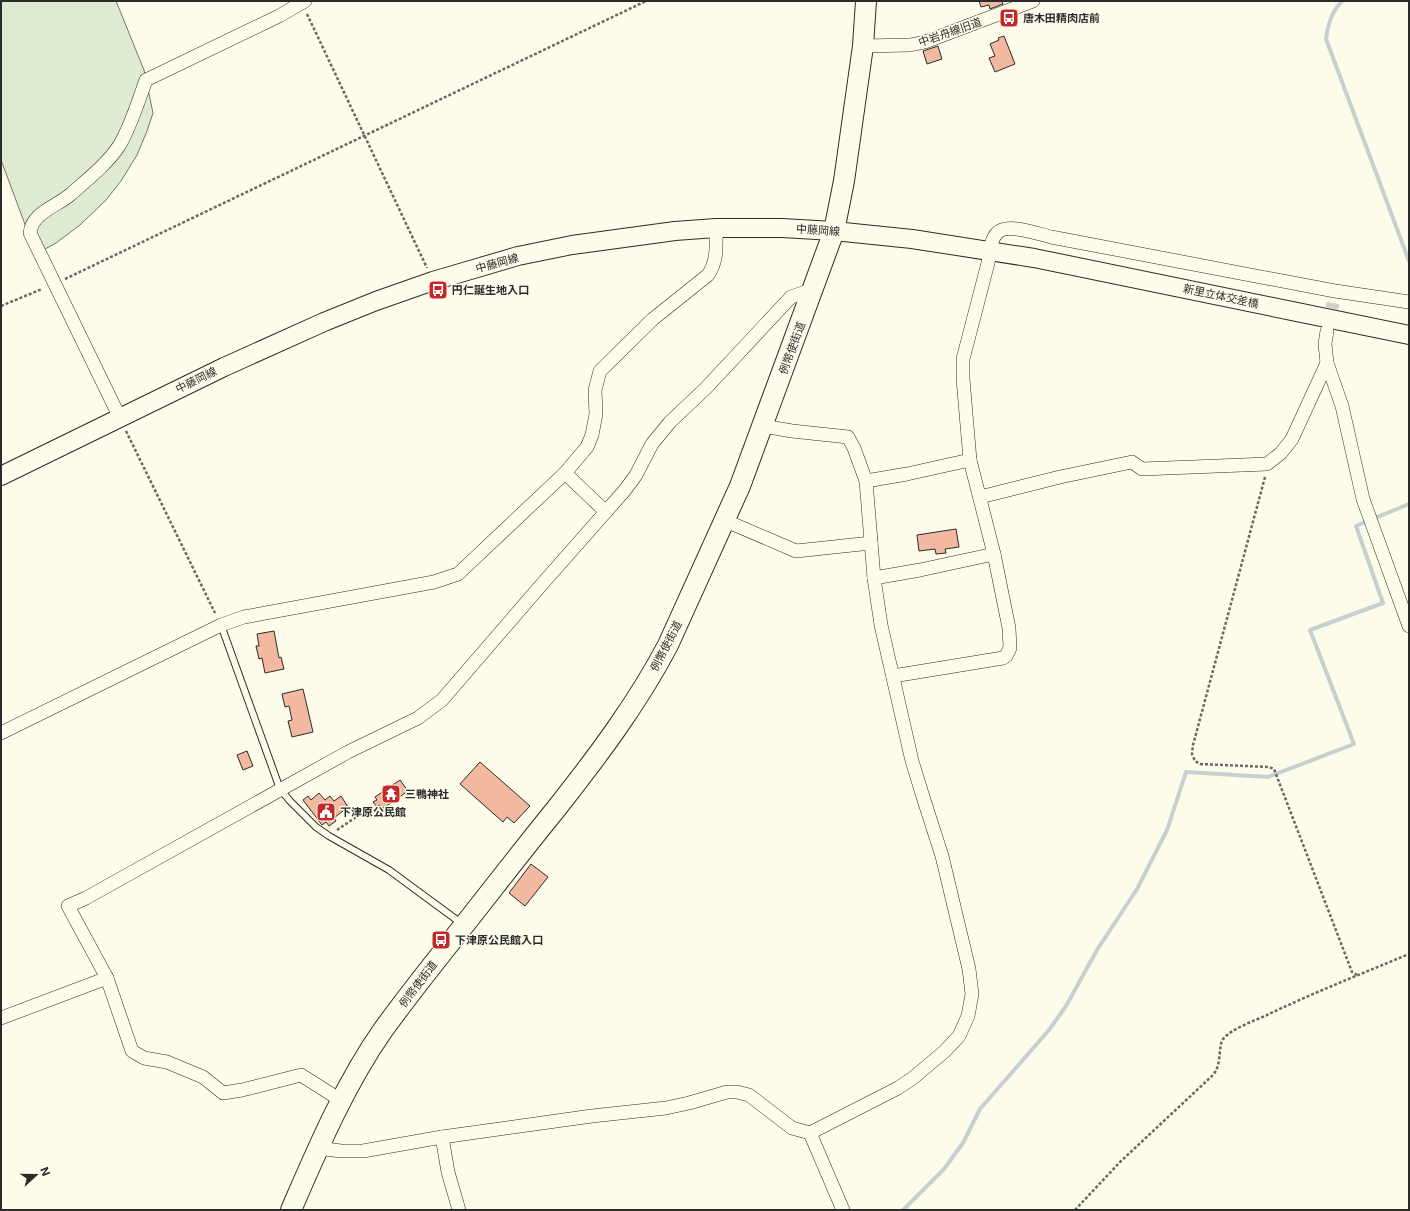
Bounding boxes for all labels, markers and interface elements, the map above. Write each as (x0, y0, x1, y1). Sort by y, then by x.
bus stop icon: 唐木田精肉店前 (998, 7, 1020, 29)
place label: 唐木田精肉店前 (1023, 11, 1100, 25)
street label: 中岩舟線旧道 (917, 15, 983, 49)
street label: 中藤岡線 (796, 221, 840, 239)
street label: 中藤岡線 (474, 251, 520, 275)
bus stop icon: 円仁誕生地入口 (427, 279, 449, 301)
street label: 新里立体交差橋 (1182, 281, 1260, 311)
place label: 円仁誕生地入口 (452, 283, 529, 297)
street label: 例幣使街道 (776, 320, 808, 376)
street label: 中藤岡線 (173, 364, 219, 396)
street label: 例幣使街道 (647, 618, 685, 674)
temple icon: 三鴨神社 (380, 783, 402, 805)
place label: 三鴨神社 (405, 787, 449, 801)
public building icon: 下津原公民館 (315, 801, 337, 823)
place label: 下津原公民館 (340, 805, 406, 819)
bus stop icon: 下津原公民館入口 (430, 929, 452, 951)
place label: 下津原公民館入口 (455, 933, 543, 947)
street label: 例幣使街道 (396, 958, 440, 1010)
north arrow (16, 1155, 56, 1195)
text: N (37, 1165, 53, 1178)

